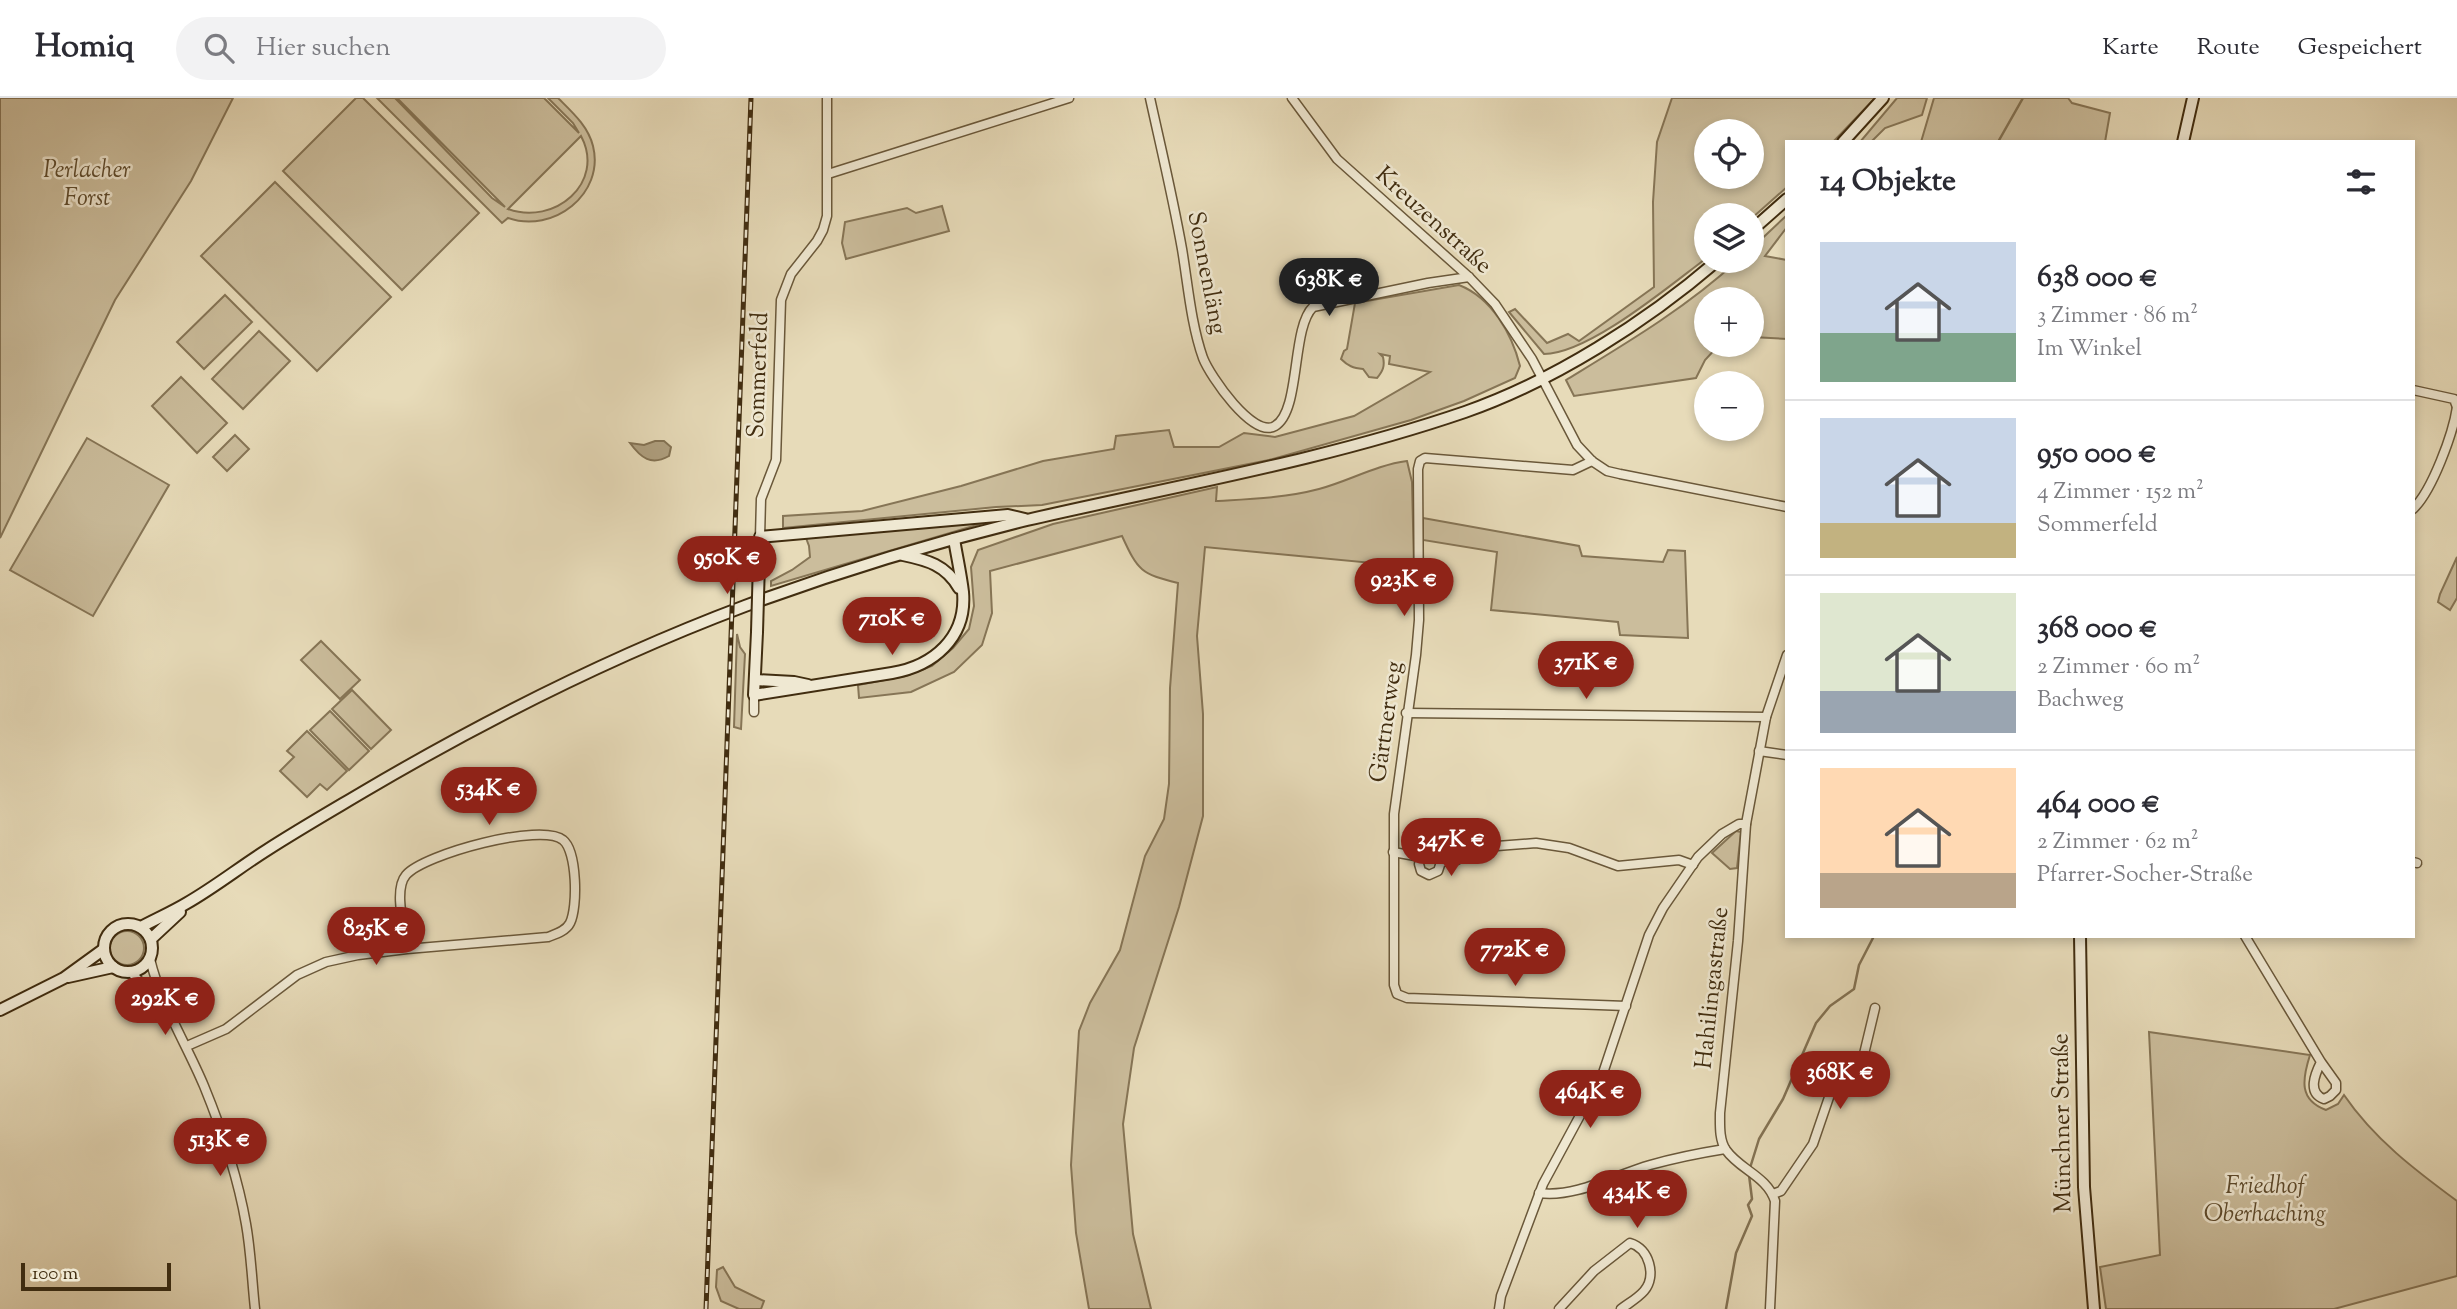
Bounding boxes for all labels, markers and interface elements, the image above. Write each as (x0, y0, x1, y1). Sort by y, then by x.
search box (176, 17, 666, 80)
text: Homiq (35, 24, 134, 72)
icon: search (200, 29, 238, 67)
text: Hier suchen (256, 30, 391, 67)
text: Karte (2102, 31, 2159, 65)
text: Route (2197, 31, 2260, 65)
text: Gespeichert (2298, 31, 2422, 65)
map controls (1694, 119, 1764, 441)
button: locate (1694, 119, 1764, 189)
park label: Perlacher Forst (43, 154, 131, 216)
street label: Kreuzenstraße (1367, 159, 1499, 283)
text: 14 Objekte (1820, 161, 1956, 204)
icon: filters (2342, 163, 2380, 201)
button: layers (1694, 203, 1764, 273)
street label: Sonnenläng (1177, 209, 1235, 338)
text: 638 000 € (2037, 257, 2158, 300)
pin: 638K € (1272, 258, 1386, 318)
text: 638K € (1295, 264, 1363, 297)
icon: home (1876, 270, 1960, 354)
button: + (1694, 287, 1764, 357)
text: 3 Zimmer · 86 m² (2037, 300, 2198, 333)
street label: Sommerfeld (740, 311, 778, 439)
text: Im Winkel (2037, 333, 2142, 366)
button: − (1694, 371, 1764, 441)
text: 950 000 € (2037, 433, 2157, 476)
icon: home (1876, 446, 1960, 530)
text: 4 Zimmer · 152 m² (2037, 476, 2204, 509)
text: Sommerfeld (2037, 509, 2158, 542)
pin: 950K € (670, 536, 784, 596)
text: 950K € (693, 542, 761, 575)
pin: 923K € (1347, 559, 1461, 618)
text: 923K € (1371, 564, 1437, 597)
pin: 710K € (835, 598, 949, 657)
text: 710K € (859, 603, 925, 636)
text: 368 000 € (2037, 608, 2158, 651)
icon: home (1876, 621, 1960, 705)
pin: 371K € (1529, 642, 1643, 701)
text: 371K € (1554, 647, 1618, 680)
text: 2 Zimmer · 60 m² (2037, 651, 2200, 684)
street label: Gärtnerweg (1362, 659, 1412, 785)
text: Bachweg (2037, 684, 2124, 717)
pin: 534K € (432, 768, 546, 827)
text: 534K € (457, 773, 521, 806)
text: 464 000 € (2037, 783, 2160, 826)
icon: home (1876, 796, 1960, 880)
pin: 347K € (1394, 818, 1508, 878)
text: 347K € (1417, 824, 1485, 857)
text: 2 Zimmer · 62 m² (2037, 826, 2199, 859)
text: Pfarrer-Socher-Straße (2037, 859, 2253, 892)
street label: Hahilingastraße (1688, 905, 1738, 1071)
pin: 825K € (319, 908, 433, 967)
text: 825K € (343, 913, 409, 946)
pin: 772K € (1458, 928, 1572, 988)
text: 772K € (1480, 934, 1550, 967)
pin: 292K € (108, 978, 222, 1037)
text: 292K € (131, 983, 199, 1016)
street label: Münchner Straße (2044, 1033, 2082, 1213)
pin: 368K € (1783, 1052, 1897, 1111)
text: 368K € (1806, 1057, 1874, 1090)
pin: 464K € (1533, 1070, 1647, 1130)
text: 464K € (1555, 1076, 1625, 1109)
pin: 513K € (163, 1118, 277, 1178)
text: 513K € (190, 1124, 250, 1157)
pin: 434K € (1580, 1170, 1694, 1230)
park label: Friedhof Oberhaching (2204, 1170, 2326, 1232)
text: 434K € (1603, 1176, 1671, 1209)
scale bar (21, 1260, 172, 1292)
text: 100 m (32, 1261, 78, 1288)

